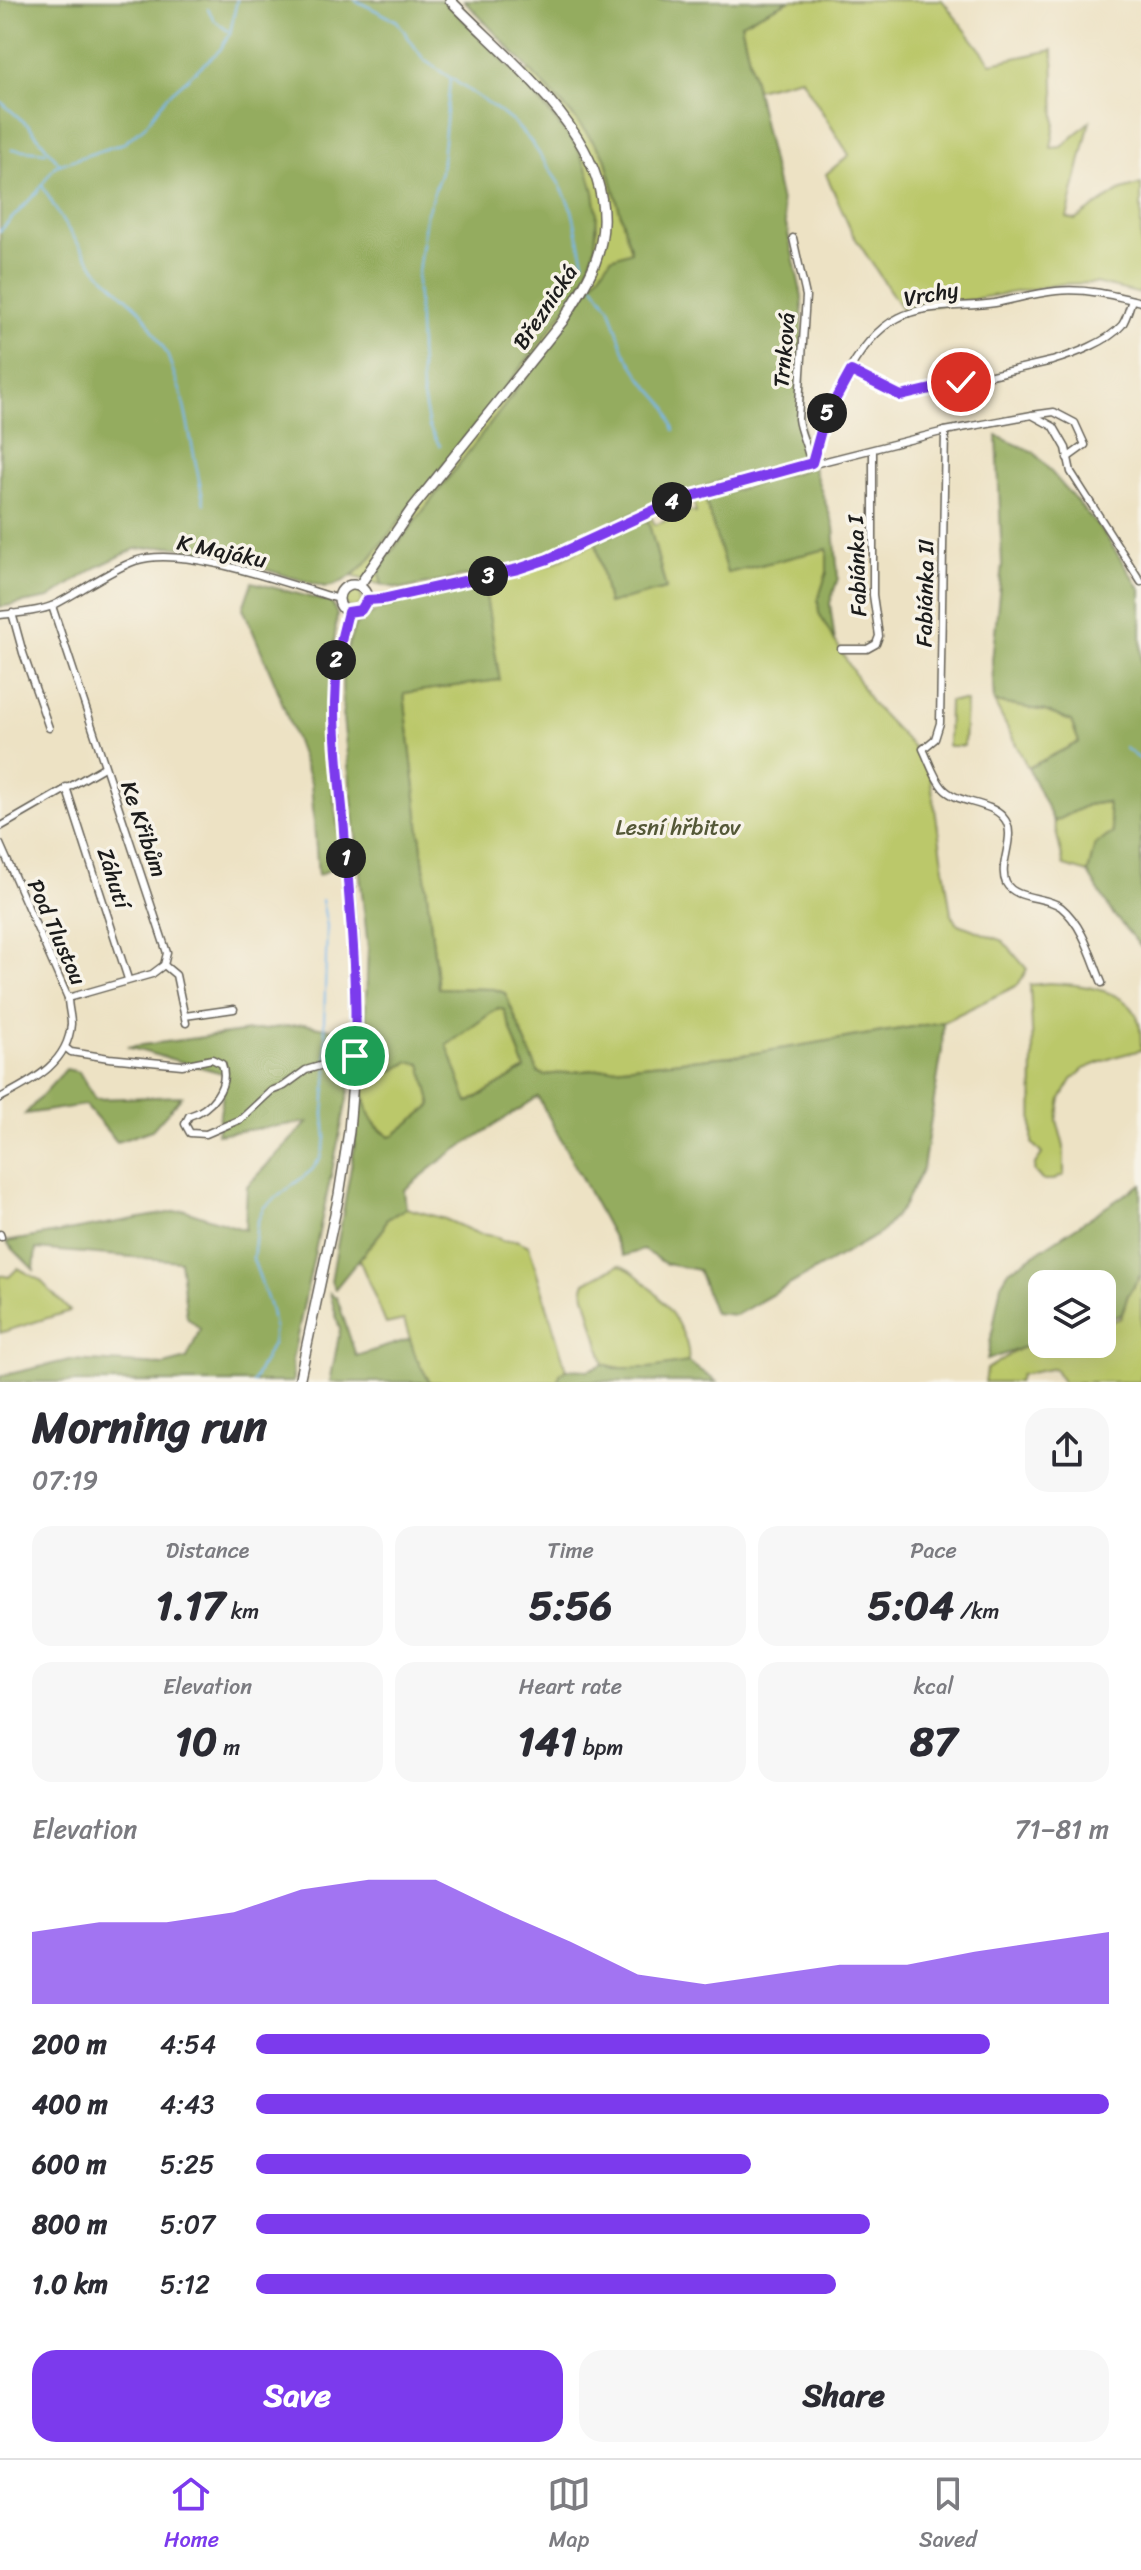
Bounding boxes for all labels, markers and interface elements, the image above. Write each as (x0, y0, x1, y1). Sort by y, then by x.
street label: Březnická (502, 256, 588, 358)
street label: Vrchy (901, 270, 962, 318)
street label: Trnková (761, 311, 807, 389)
pin (927, 348, 995, 416)
icon: check (939, 360, 983, 404)
pin: 5 (807, 393, 847, 433)
text: 5 (820, 393, 834, 432)
pin: 4 (652, 482, 692, 522)
text: 4 (665, 482, 679, 521)
street label: Fabiánka I (836, 513, 878, 617)
street label: K Majáku (174, 523, 271, 580)
street label: Fabiánka II (905, 538, 945, 647)
pin: 3 (468, 556, 508, 596)
text: 3 (482, 556, 494, 595)
pin: 2 (316, 640, 356, 680)
text: 2 (330, 640, 342, 679)
street label: Ke Křibům (109, 776, 179, 883)
park label: Lesní hřbitov (616, 808, 741, 847)
pin: 1 (326, 838, 366, 878)
text: 1 (341, 838, 351, 877)
street label: Záhutí (86, 842, 143, 916)
street label: Pod Tlustou (16, 872, 98, 992)
pin (321, 1022, 389, 1090)
icon: arrive (333, 1034, 377, 1078)
map controls (1028, 1270, 1116, 1358)
button: layers (1028, 1270, 1116, 1358)
text: Morning run (32, 1388, 267, 1466)
button: share (1025, 1408, 1109, 1492)
text: 07:19 (32, 1457, 98, 1503)
text: Distance (166, 1531, 249, 1570)
text: Time (547, 1531, 594, 1570)
text: Pace (910, 1531, 957, 1570)
text: 1.17 (156, 1570, 225, 1641)
text: 5:56 (529, 1570, 612, 1641)
text: 5:04 (867, 1570, 954, 1641)
text: km (225, 1592, 259, 1631)
text: /km (954, 1592, 1000, 1631)
text: Elevation (163, 1667, 252, 1706)
text: Heart rate (519, 1667, 622, 1706)
text: kcal (914, 1667, 953, 1706)
text: 10 (175, 1706, 217, 1777)
text: 141 (518, 1706, 577, 1777)
text: 87 (910, 1706, 957, 1777)
text: m (217, 1728, 240, 1767)
text: bpm (577, 1728, 623, 1767)
text: Elevation (32, 1806, 137, 1852)
text: 71–81 m (1015, 1806, 1109, 1852)
text: 200 m (32, 2021, 107, 2067)
text: 4:54 (160, 2021, 216, 2067)
text: 400 m (32, 2081, 108, 2127)
text: 4:43 (160, 2081, 215, 2127)
text: 600 m (32, 2141, 106, 2187)
text: 5:25 (160, 2141, 215, 2187)
text: 800 m (32, 2201, 107, 2247)
text: 5:07 (160, 2201, 215, 2247)
text: 1.0 km (32, 2261, 108, 2307)
text: 5:12 (160, 2261, 210, 2307)
button: Save (32, 2350, 563, 2442)
button: Share (579, 2350, 1109, 2442)
tab: Home (164, 2472, 219, 2559)
tab: Map (547, 2472, 591, 2559)
tab: Saved (919, 2472, 977, 2559)

